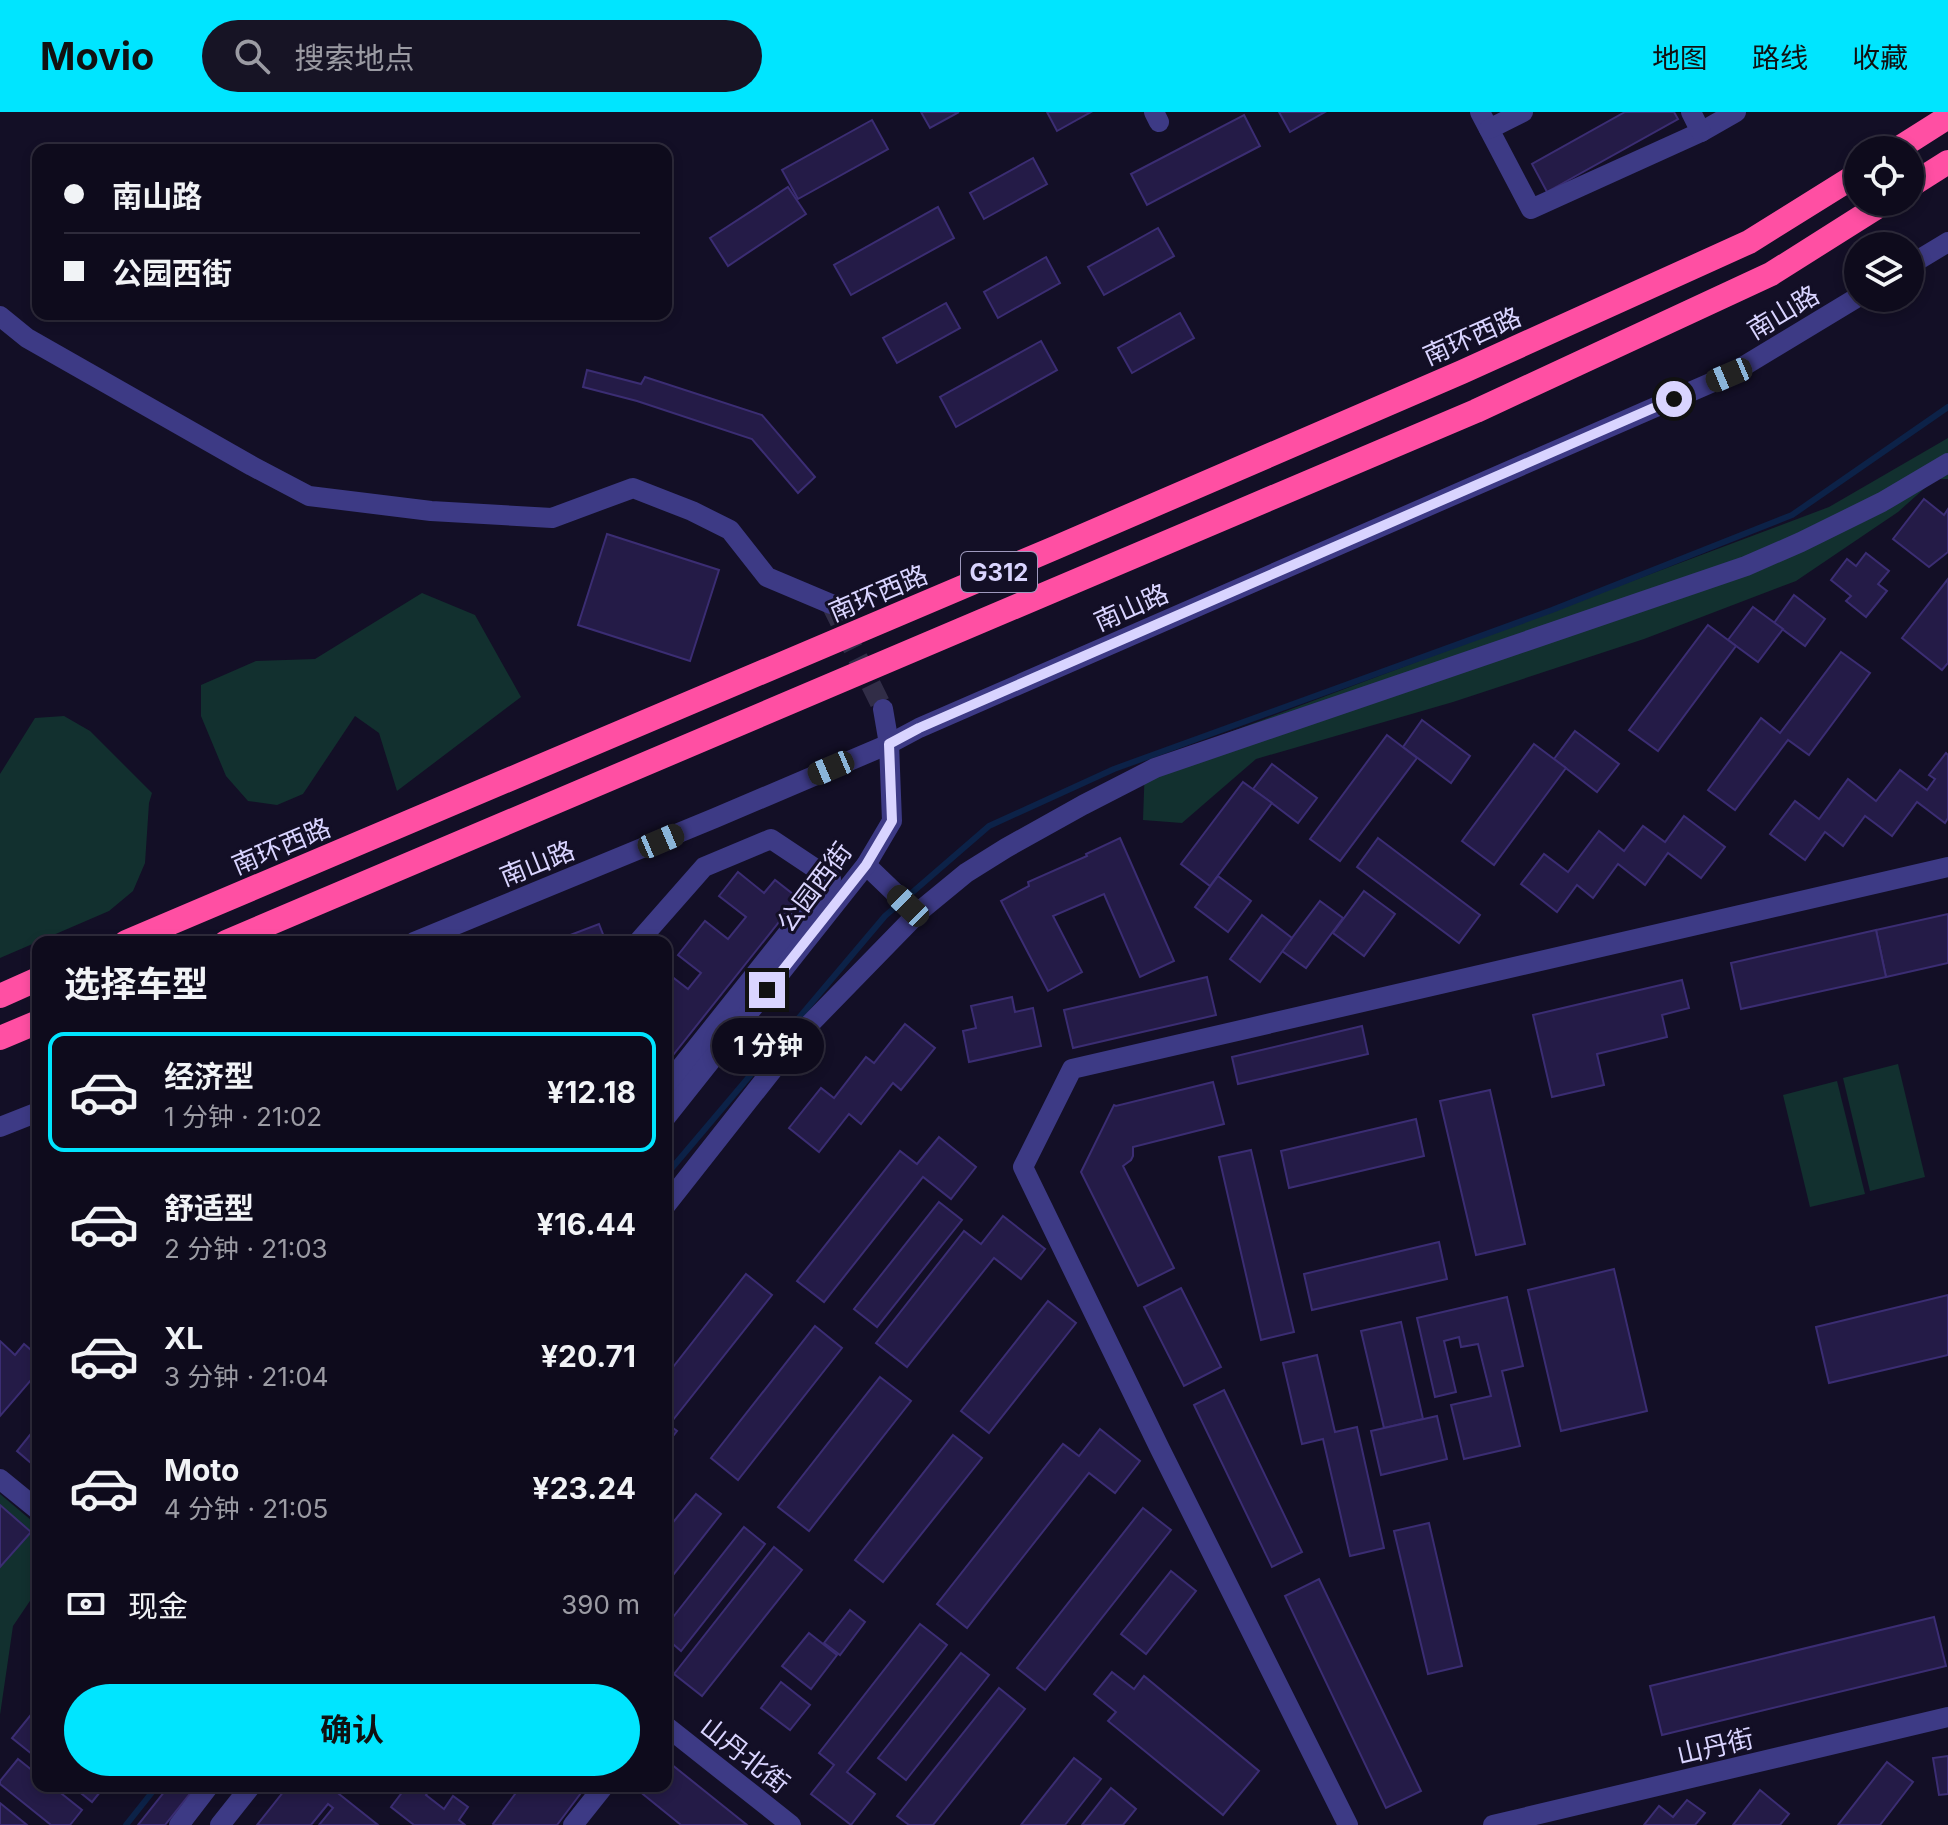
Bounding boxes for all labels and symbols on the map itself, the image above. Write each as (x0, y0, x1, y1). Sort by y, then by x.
street label: 南山路 (1742, 279, 1824, 345)
street label: 南环西路 (1418, 301, 1526, 371)
car (1702, 355, 1756, 395)
route start (1656, 381, 1692, 417)
road number: G312 (961, 552, 1037, 592)
street label: 南环西路 (824, 558, 932, 628)
street label: 南山路 (1089, 577, 1173, 637)
car (804, 748, 858, 788)
street label: 南环西路 (227, 811, 335, 881)
car (634, 821, 688, 861)
street label: 南山路 (495, 834, 579, 892)
street label: 公园西街 (770, 836, 858, 938)
car (882, 881, 934, 931)
route end (749, 972, 785, 1008)
callout: 1 分钟 (711, 1018, 823, 1074)
street label: 山丹北街 (694, 1711, 796, 1799)
street label: 山丹街 (1674, 1722, 1756, 1770)

